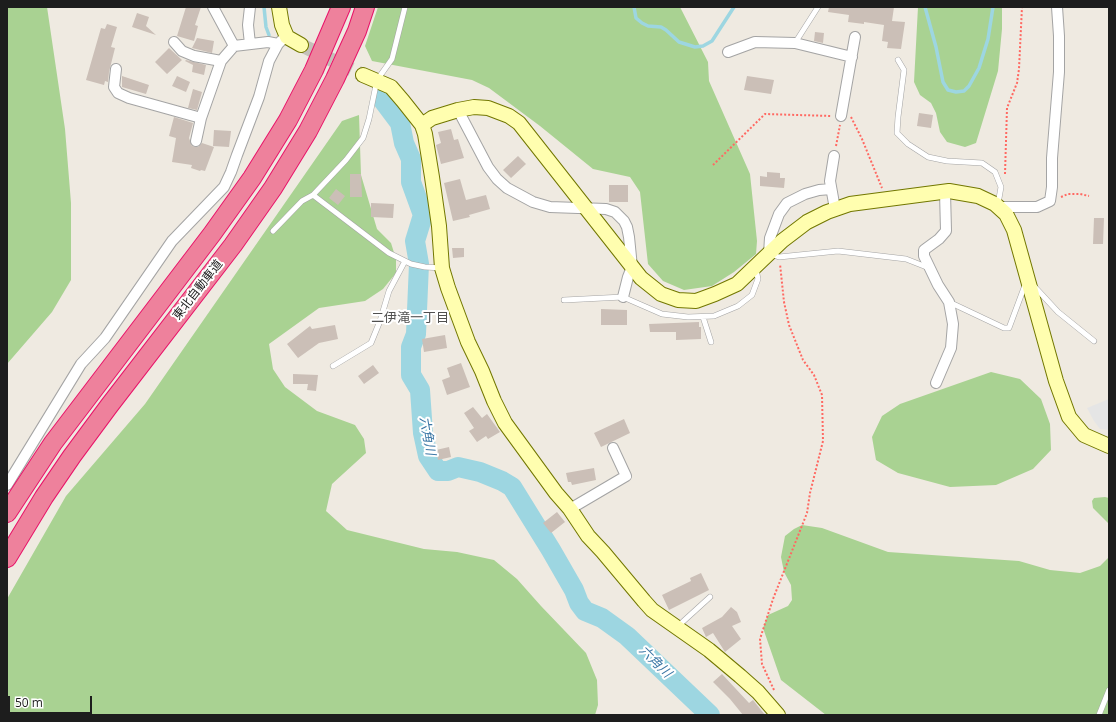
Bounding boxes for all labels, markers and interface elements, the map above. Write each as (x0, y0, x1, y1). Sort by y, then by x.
street label: 東北自動車道 (170, 257, 226, 323)
district label: 二伊滝一丁目 (371, 310, 449, 326)
water label: 六角川 (416, 415, 438, 457)
water label: 六角川 (636, 643, 674, 681)
scale bar (10, 688, 94, 714)
text: 50 m (15, 694, 43, 711)

